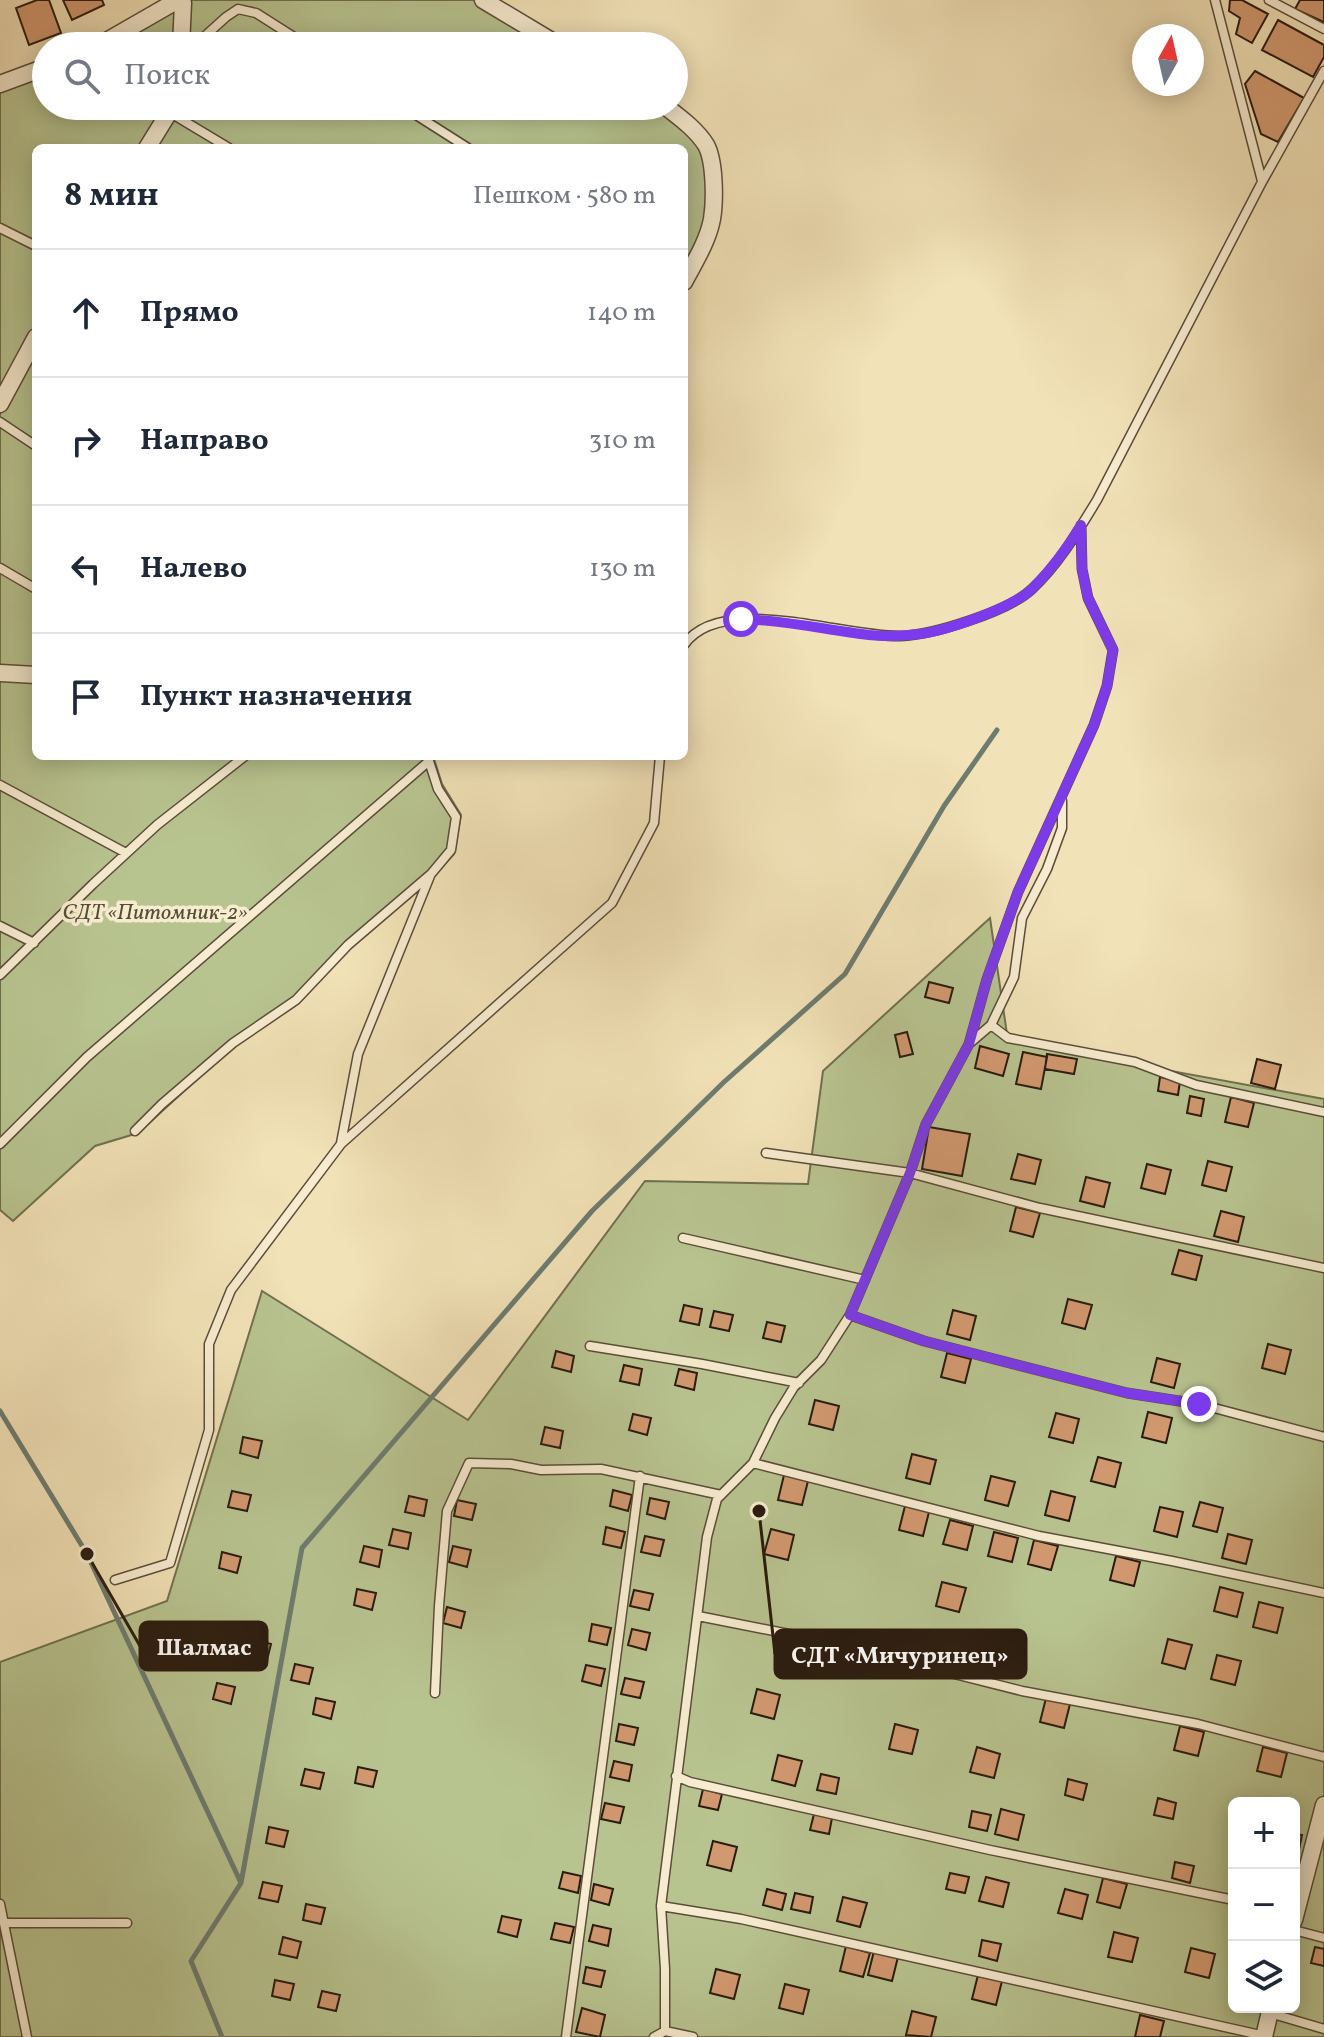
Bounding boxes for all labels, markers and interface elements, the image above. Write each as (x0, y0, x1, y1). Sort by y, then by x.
north arrow (1132, 24, 1204, 96)
search box (32, 32, 688, 120)
icon: search (60, 54, 104, 98)
text: Поиск (124, 55, 210, 97)
text: 8 мин (64, 173, 159, 220)
text: Пешком · 580 m (473, 178, 656, 214)
icon: ahead (64, 291, 108, 335)
text: Прямо (140, 292, 239, 334)
text: 140 m (587, 295, 656, 331)
icon: right (64, 419, 108, 463)
text: Направо (140, 420, 269, 462)
text: 310 m (589, 423, 656, 459)
icon: left (64, 547, 108, 591)
text: Налево (140, 548, 247, 590)
text: 130 m (589, 551, 656, 587)
route start (723, 601, 759, 637)
icon: arrive (64, 675, 108, 719)
text: Пункт назначения (140, 676, 412, 718)
park label: СДТ «Питомник-2» (62, 898, 248, 929)
route end (1181, 1386, 1217, 1422)
callout: Шалмас (140, 1622, 267, 1670)
callout: СДТ «Мичуринец» (775, 1630, 1026, 1678)
text: Шалмас (157, 1632, 251, 1666)
text: СДТ «Мичуринец» (791, 1640, 1009, 1674)
map controls (1228, 1797, 1300, 2013)
button: + (1228, 1797, 1300, 1869)
button: − (1228, 1869, 1300, 1941)
button: layers (1228, 1941, 1300, 2013)

